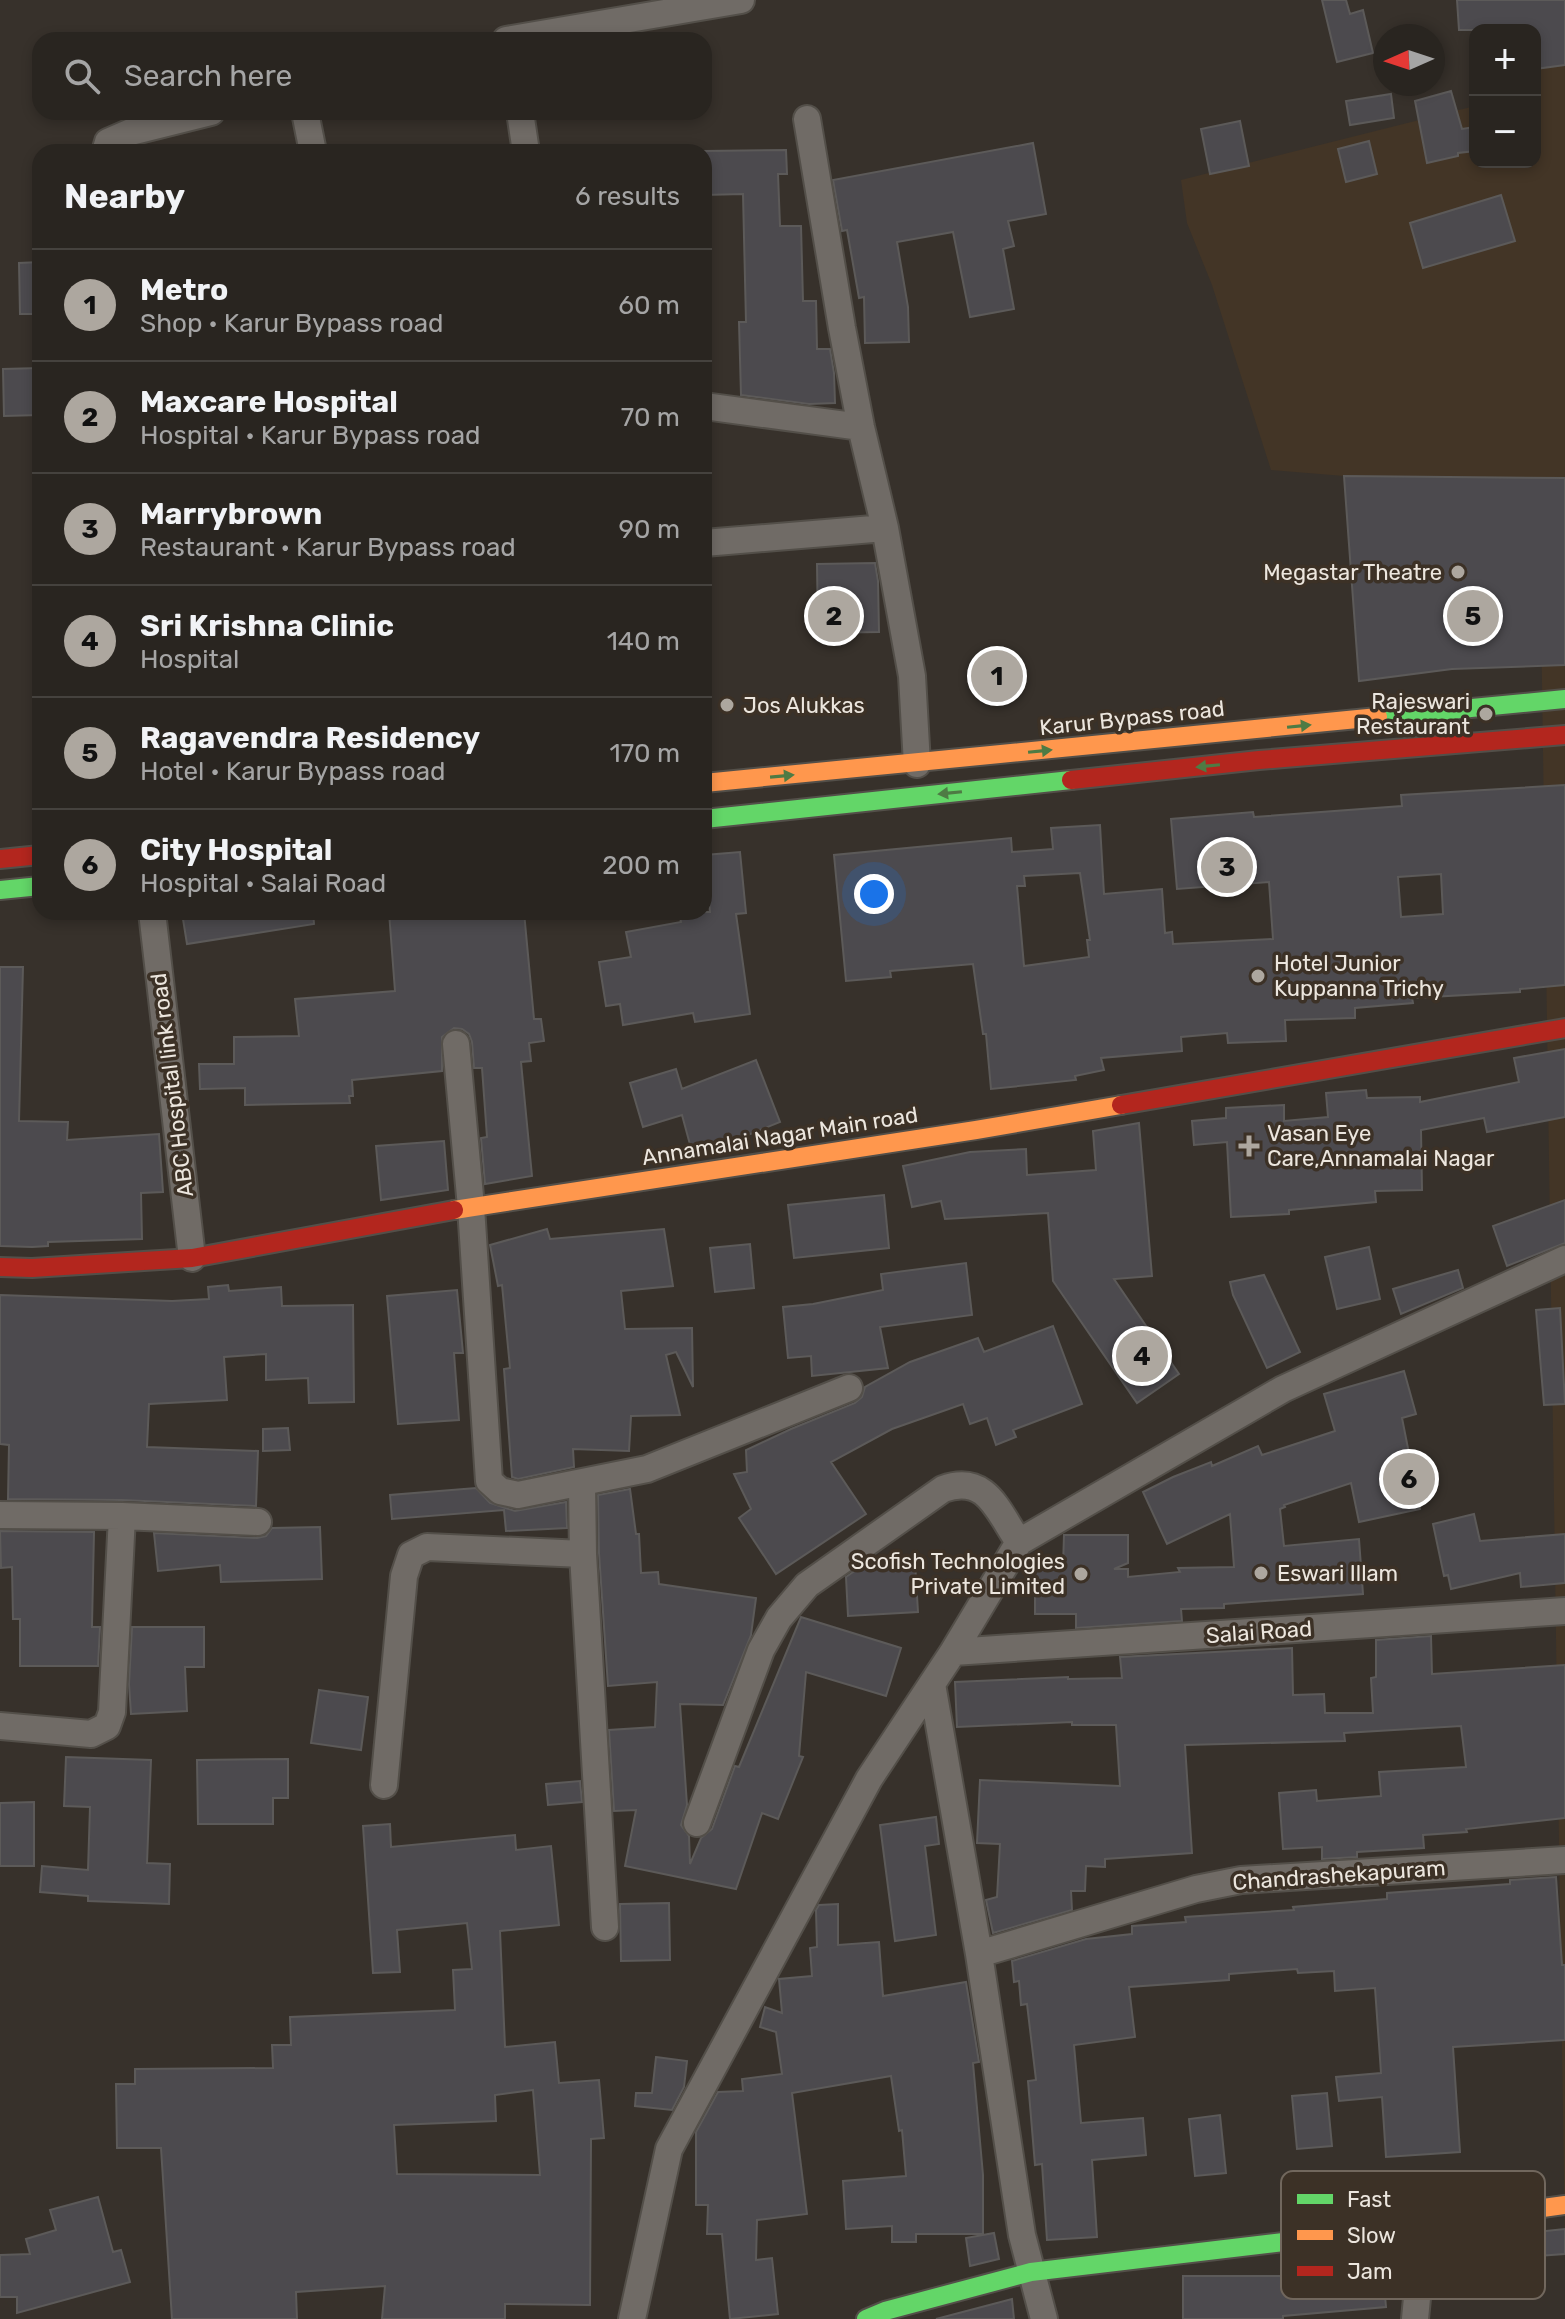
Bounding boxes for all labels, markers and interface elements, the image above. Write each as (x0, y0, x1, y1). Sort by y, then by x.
north arrow (1373, 24, 1445, 96)
map controls (1469, 24, 1541, 168)
button: + (1469, 24, 1541, 96)
search box (32, 32, 712, 120)
icon: search (60, 54, 104, 98)
text: Search here (124, 58, 292, 94)
button: − (1469, 96, 1541, 168)
text: Nearby (64, 176, 185, 217)
text: 6 results (575, 181, 680, 212)
text: Metro (140, 272, 228, 308)
text: 1 (84, 290, 96, 321)
text: 60 m (618, 290, 680, 321)
text: Shop · Karur Bypass road (140, 308, 444, 339)
text: Maxcare Hospital (140, 384, 398, 420)
text: 2 (82, 402, 98, 433)
text: 70 m (621, 402, 680, 433)
text: Hospital · Karur Bypass road (140, 420, 481, 451)
text: Marrybrown (140, 496, 322, 532)
text: 3 (81, 514, 99, 545)
text: 90 m (619, 514, 680, 545)
text: Restaurant · Karur Bypass road (140, 532, 516, 563)
place label: Megastar Theatre (1263, 559, 1442, 586)
marker: Megastar Theatre (1449, 563, 1467, 581)
pin: 2 (808, 586, 860, 646)
pin: 5 (1447, 586, 1499, 646)
text: Sri Krishna Clinic (140, 608, 394, 644)
text: 4 (81, 626, 99, 657)
text: 140 m (607, 626, 680, 657)
text: Hospital (140, 644, 239, 675)
pin: 1 (971, 646, 1023, 706)
place label: Rajeswari Restaurant (1356, 688, 1470, 740)
place label: Jos Alukkas (743, 692, 865, 719)
street label: Karur Bypass road (1038, 695, 1226, 741)
marker: Jos Alukkas (718, 696, 736, 714)
marker: Rajeswari Restaurant (1477, 705, 1495, 723)
one-way arrow (1287, 719, 1312, 732)
text: Ragavendra Residency (140, 720, 480, 756)
text: 5 (82, 738, 98, 769)
text: 170 m (610, 738, 680, 769)
one-way arrow (1028, 745, 1053, 758)
text: Hotel · Karur Bypass road (140, 756, 446, 787)
one-way arrow (1195, 759, 1220, 772)
one-way arrow (770, 770, 795, 783)
one-way arrow (937, 787, 962, 800)
text: City Hospital (140, 832, 332, 868)
pin: 3 (1201, 837, 1253, 897)
text: 6 (82, 850, 98, 881)
text: 200 m (602, 850, 680, 881)
text: Hospital · Salai Road (140, 868, 386, 899)
your location (854, 874, 894, 914)
place label: Hotel Junior Kuppanna Trichy (1274, 950, 1444, 1002)
marker: Hotel Junior Kuppanna Trichy (1249, 967, 1267, 985)
street label: ABC Hospital link road (145, 971, 199, 1199)
street label: Annamalai Nagar Main road (640, 1101, 920, 1171)
place label: Vasan Eye Care,Annamalai Nagar (1267, 1120, 1495, 1172)
marker: Vasan Eye Care,Annamalai Nagar (1238, 1135, 1260, 1157)
pin: 4 (1116, 1326, 1168, 1386)
pin: 6 (1383, 1449, 1435, 1509)
place label: Scofish Technologies Private Limited (851, 1548, 1065, 1600)
place label: Eswari Illam (1277, 1560, 1398, 1587)
marker: Eswari Illam (1252, 1564, 1270, 1582)
marker: Scofish Technologies Private Limited (1072, 1565, 1090, 1583)
street label: Salai Road (1205, 1615, 1313, 1649)
street label: Chandrashekapuram (1232, 1854, 1446, 1896)
legend (1281, 2171, 1545, 2299)
text: Fast (1347, 2186, 1392, 2213)
text: Slow (1347, 2222, 1396, 2249)
text: Jam (1347, 2258, 1393, 2285)

